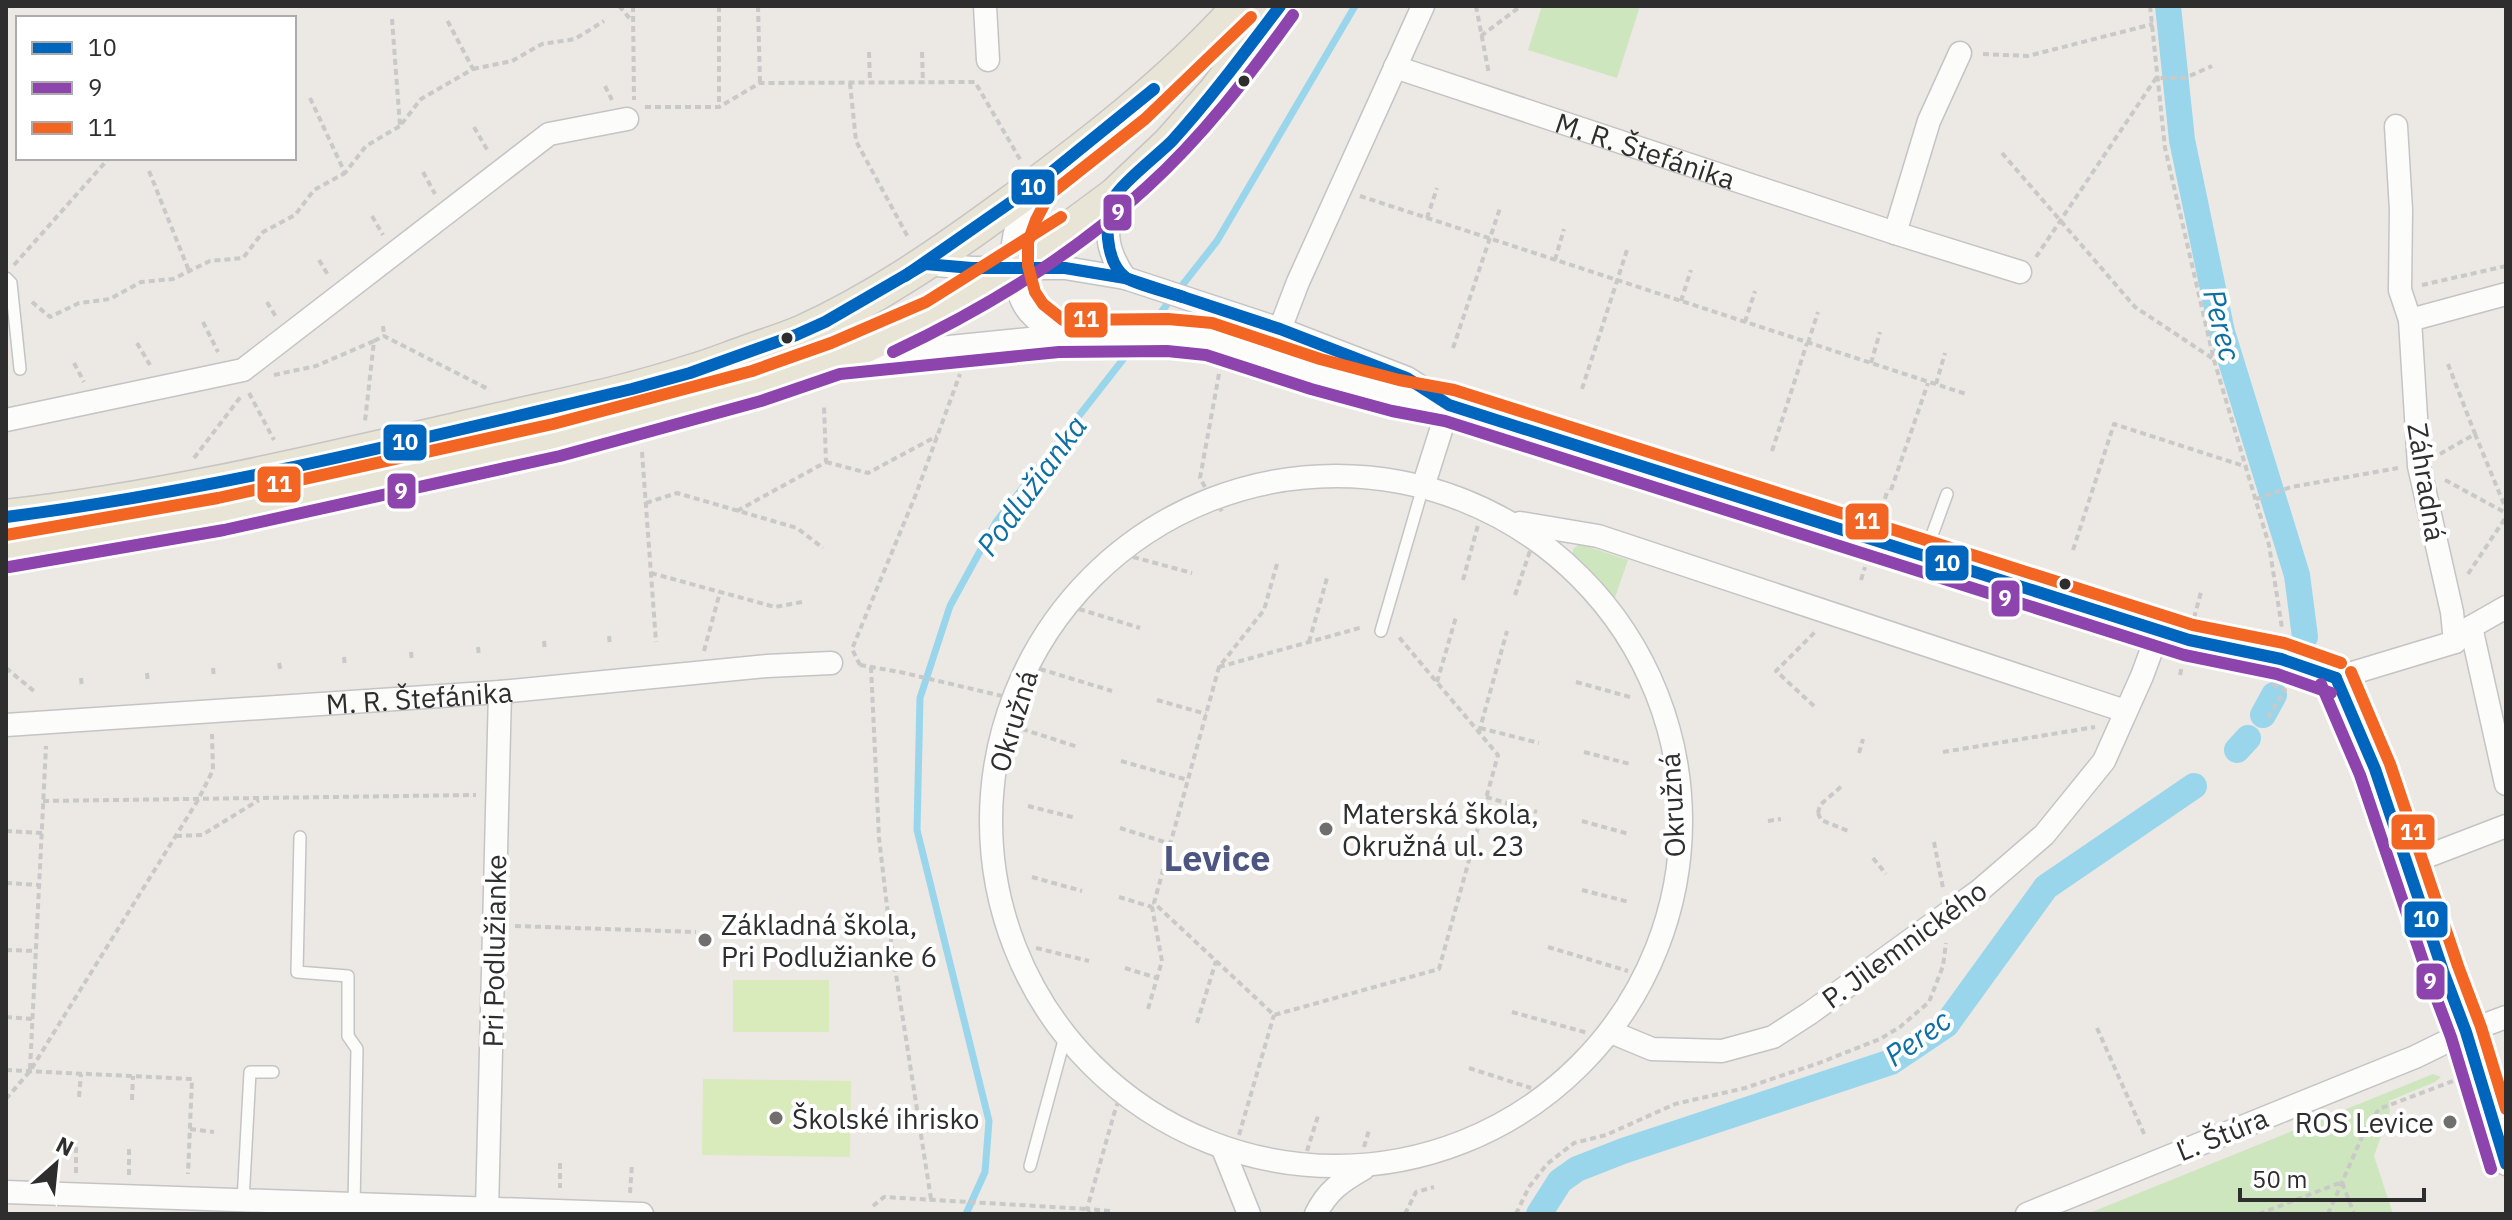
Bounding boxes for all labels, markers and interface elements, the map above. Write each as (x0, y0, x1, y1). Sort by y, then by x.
legend (16, 16, 296, 160)
text: 10 (88, 31, 117, 63)
text: 9 (88, 71, 102, 103)
unlabelled marker (1236, 73, 1252, 89)
street label: M. R. Štefánika (1551, 103, 1740, 197)
text: 11 (88, 111, 117, 143)
line badge: 10 (1010, 168, 1056, 206)
text: 10 (1020, 172, 1046, 201)
line badge: 9 (1102, 193, 1133, 232)
text: 9 (1111, 197, 1125, 226)
water label: Perec (2195, 285, 2251, 366)
line badge: 11 (1063, 301, 1109, 339)
text: 11 (1073, 304, 1099, 333)
unlabelled marker (779, 330, 795, 346)
water label: Podlužianka (967, 407, 1095, 563)
street label: Záhradná (2399, 420, 2455, 544)
line badge: 10 (382, 423, 428, 462)
text: 10 (392, 427, 418, 456)
line badge: 11 (256, 465, 302, 504)
text: 11 (266, 469, 292, 498)
line badge: 9 (386, 472, 417, 510)
text: 9 (394, 476, 408, 505)
line badge: 11 (1844, 502, 1890, 541)
text: 11 (1854, 506, 1880, 535)
line badge: 10 (1924, 544, 1970, 582)
text: 10 (1934, 548, 1960, 577)
unlabelled marker (2057, 576, 2073, 592)
line badge: 9 (1990, 579, 2021, 618)
text: 9 (1998, 583, 2012, 612)
street label: Okružná (980, 666, 1046, 776)
street label: M. R. Štefánika (325, 672, 514, 722)
street label: Okružná (1651, 752, 1693, 858)
place label: Materská škola, Okružná ul. 23 (1342, 795, 1539, 864)
line badge: 11 (2390, 813, 2436, 851)
text: 11 (2400, 817, 2426, 846)
marker: Materská škola, Okružná ul. 23 (1317, 820, 1335, 838)
district label: Levice (1164, 834, 1270, 881)
street label: Pri Podlužianke (474, 854, 514, 1048)
street label: P. Jilemnického (1814, 872, 1994, 1016)
line badge: 10 (2403, 900, 2449, 939)
text: 10 (2413, 904, 2439, 933)
place label: Základná škola, Pri Podlužianke 6 (721, 906, 937, 975)
marker: Základná škola, Pri Podlužianke 6 (696, 931, 714, 949)
line badge: 9 (2415, 962, 2446, 1001)
text: 9 (2423, 966, 2437, 995)
water label: Perec (1876, 999, 1958, 1074)
street label: Ľ. Štúra (2171, 1099, 2274, 1169)
place label: Školské ihrisko (792, 1100, 980, 1137)
place label: ROS Levice (2295, 1104, 2434, 1141)
marker: Školské ihrisko (767, 1109, 785, 1127)
marker: ROS Levice (2441, 1113, 2459, 1131)
north arrow (16, 1124, 96, 1204)
text: N (52, 1129, 79, 1162)
scale bar (2240, 1152, 2424, 1202)
text: 50 m (2252, 1163, 2307, 1195)

